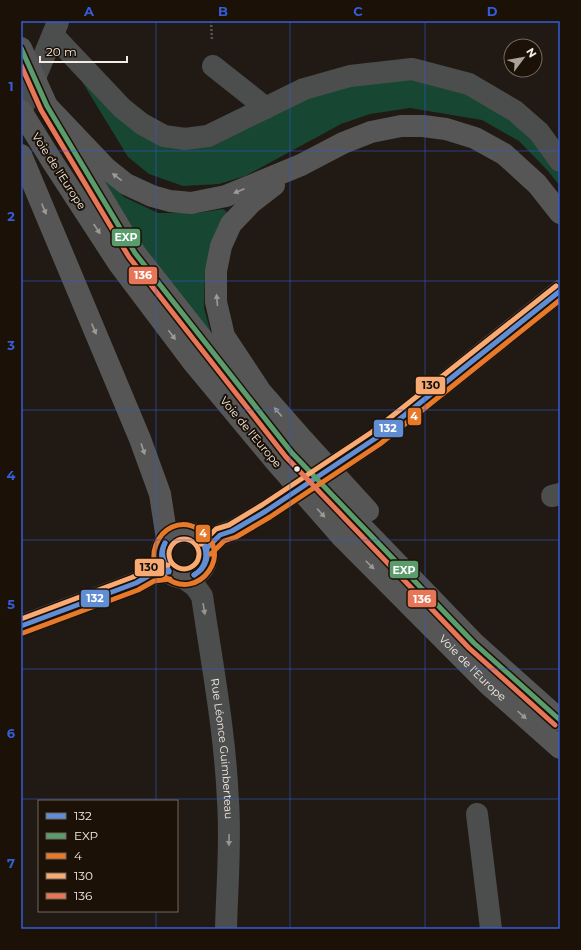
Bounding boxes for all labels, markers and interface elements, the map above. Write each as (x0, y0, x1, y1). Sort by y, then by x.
text: A (83, 3, 95, 19)
text: B (218, 3, 228, 19)
text: C (353, 3, 363, 19)
text: D (487, 3, 498, 19)
scale bar (40, 38, 127, 64)
north arrow (503, 38, 543, 78)
text: 20 m (46, 44, 77, 59)
text: N (523, 45, 540, 60)
text: 1 (8, 78, 14, 94)
street label: Voie de l'Europe (29, 130, 89, 212)
one-way arrow (111, 172, 122, 181)
one-way arrow (233, 188, 245, 194)
one-way arrow (41, 203, 47, 215)
text: 2 (7, 208, 15, 224)
one-way arrow (93, 223, 100, 235)
line badge: EXP (111, 228, 141, 247)
text: EXP (114, 230, 138, 244)
line badge: 136 (128, 266, 158, 285)
text: 136 (134, 268, 152, 282)
one-way arrow (213, 294, 220, 306)
one-way arrow (91, 323, 97, 335)
one-way arrow (168, 329, 177, 340)
text: 3 (6, 337, 15, 353)
line badge: 130 (415, 376, 446, 395)
text: 130 (422, 378, 441, 392)
street label: Voie de l'Europe (217, 394, 285, 471)
one-way arrow (274, 407, 283, 417)
line badge: 4 (407, 407, 422, 426)
text: 4 (410, 409, 418, 423)
line badge: 132 (373, 419, 404, 438)
text: 132 (379, 421, 397, 435)
one-way arrow (141, 443, 147, 455)
unlabelled marker (292, 464, 302, 474)
text: 4 (7, 467, 16, 483)
one-way arrow (316, 507, 325, 518)
line badge: 4 (195, 524, 211, 543)
text: 4 (199, 526, 207, 540)
line badge: 130 (134, 558, 165, 577)
text: 130 (140, 560, 159, 574)
one-way arrow (365, 560, 375, 570)
line badge: EXP (389, 560, 419, 579)
text: EXP (392, 563, 416, 577)
line badge: 132 (80, 589, 110, 608)
line badge: 136 (407, 589, 437, 608)
text: 132 (86, 591, 104, 605)
text: 136 (413, 592, 431, 606)
text: 5 (7, 596, 15, 612)
one-way arrow (201, 603, 207, 615)
street label: Voie de l'Europe (436, 632, 509, 704)
street label: Rue Léonce Guimberteau (208, 677, 236, 820)
one-way arrow (517, 710, 527, 719)
text: 6 (7, 725, 16, 741)
legend (38, 800, 178, 912)
text: 132 (74, 808, 92, 823)
text: EXP (74, 828, 98, 843)
one-way arrow (226, 834, 232, 847)
text: 4 (74, 848, 82, 863)
text: 7 (7, 855, 15, 871)
text: 130 (74, 868, 93, 883)
text: 136 (74, 888, 92, 903)

